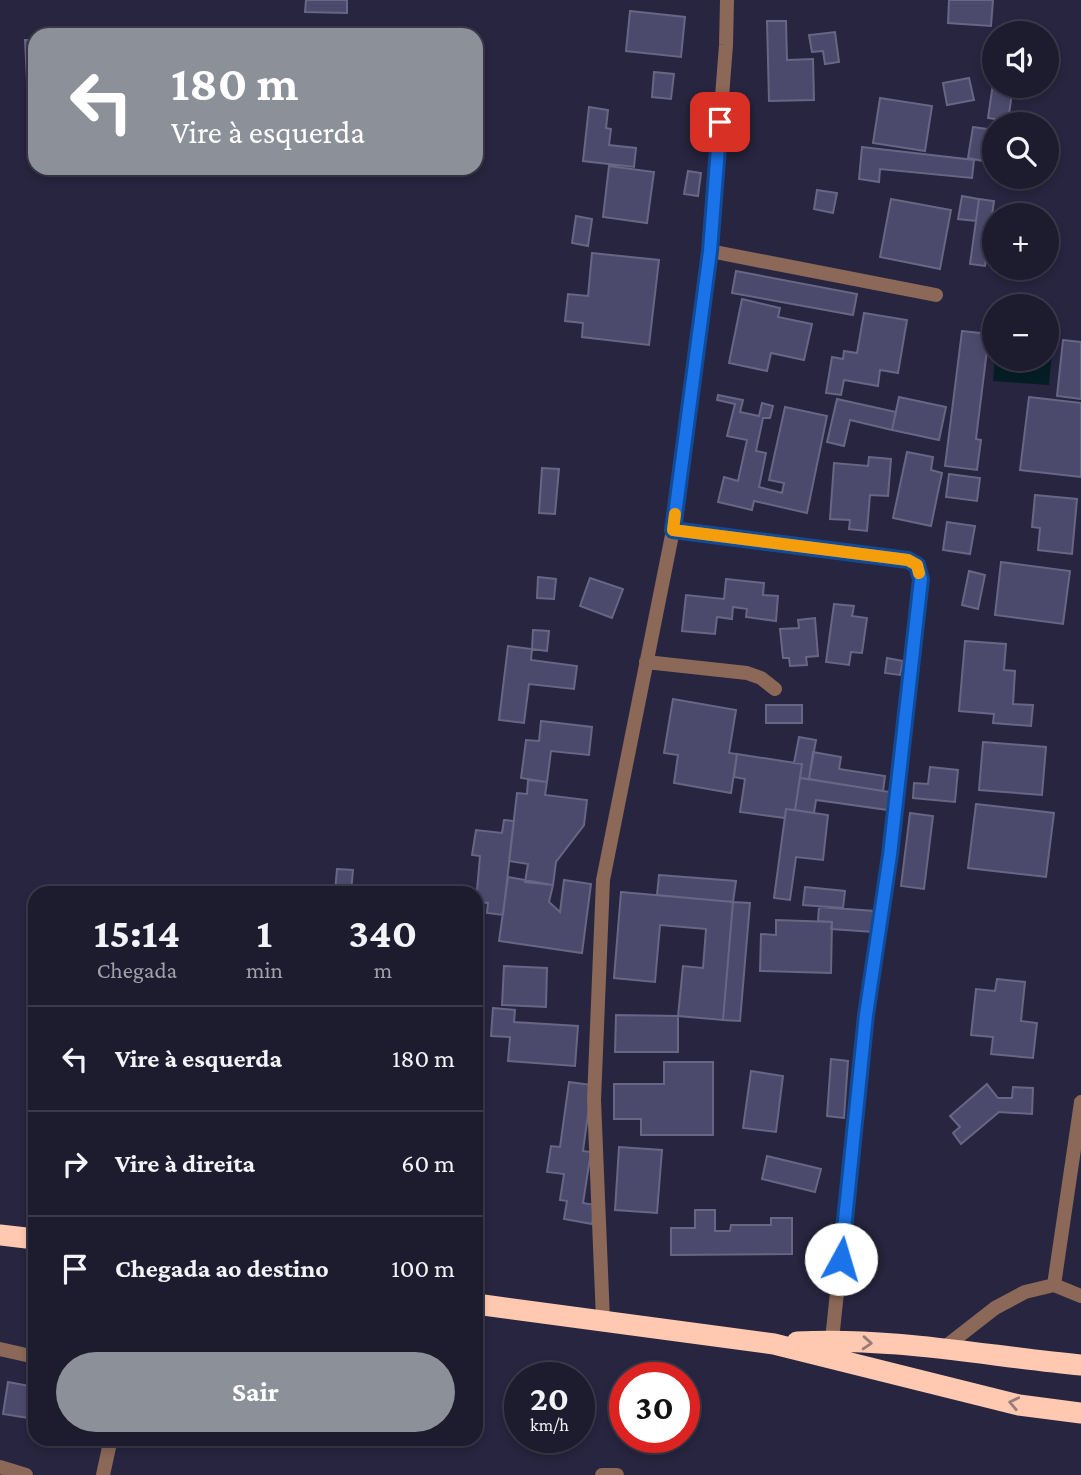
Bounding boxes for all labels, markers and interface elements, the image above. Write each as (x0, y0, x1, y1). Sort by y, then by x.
map controls (982, 21, 1059, 371)
button: sound (982, 21, 1059, 98)
icon: left (56, 56, 147, 147)
text: 180 m (171, 56, 299, 111)
pin (690, 92, 750, 152)
icon: arrive (701, 103, 739, 141)
button: search (982, 112, 1059, 189)
text: Vire à esquerda (171, 114, 365, 150)
button: + (982, 203, 1059, 280)
button: − (982, 294, 1059, 371)
text: 15:14 (94, 909, 180, 956)
text: 1 (256, 909, 272, 956)
text: 340 (349, 909, 417, 956)
text: Chegada (97, 957, 177, 983)
text: min (246, 957, 283, 983)
text: m (374, 957, 392, 983)
icon: left (56, 1040, 94, 1078)
text: Vire à esquerda (115, 1044, 282, 1073)
text: 180 m (392, 1044, 455, 1073)
icon: right (56, 1145, 94, 1183)
text: Vire à direita (115, 1149, 255, 1178)
text: 60 m (401, 1149, 455, 1178)
position arrow (804, 1222, 878, 1296)
icon: arrive (56, 1250, 94, 1288)
text: Chegada ao destino (115, 1254, 329, 1283)
text: 100 m (391, 1254, 455, 1283)
one-way arrow (861, 1335, 872, 1350)
button: Sair (56, 1352, 455, 1432)
speed limit sign: 30 (609, 1362, 700, 1453)
text: 20 (530, 1379, 569, 1418)
one-way arrow (1008, 1397, 1020, 1411)
text: km/h (530, 1415, 569, 1435)

